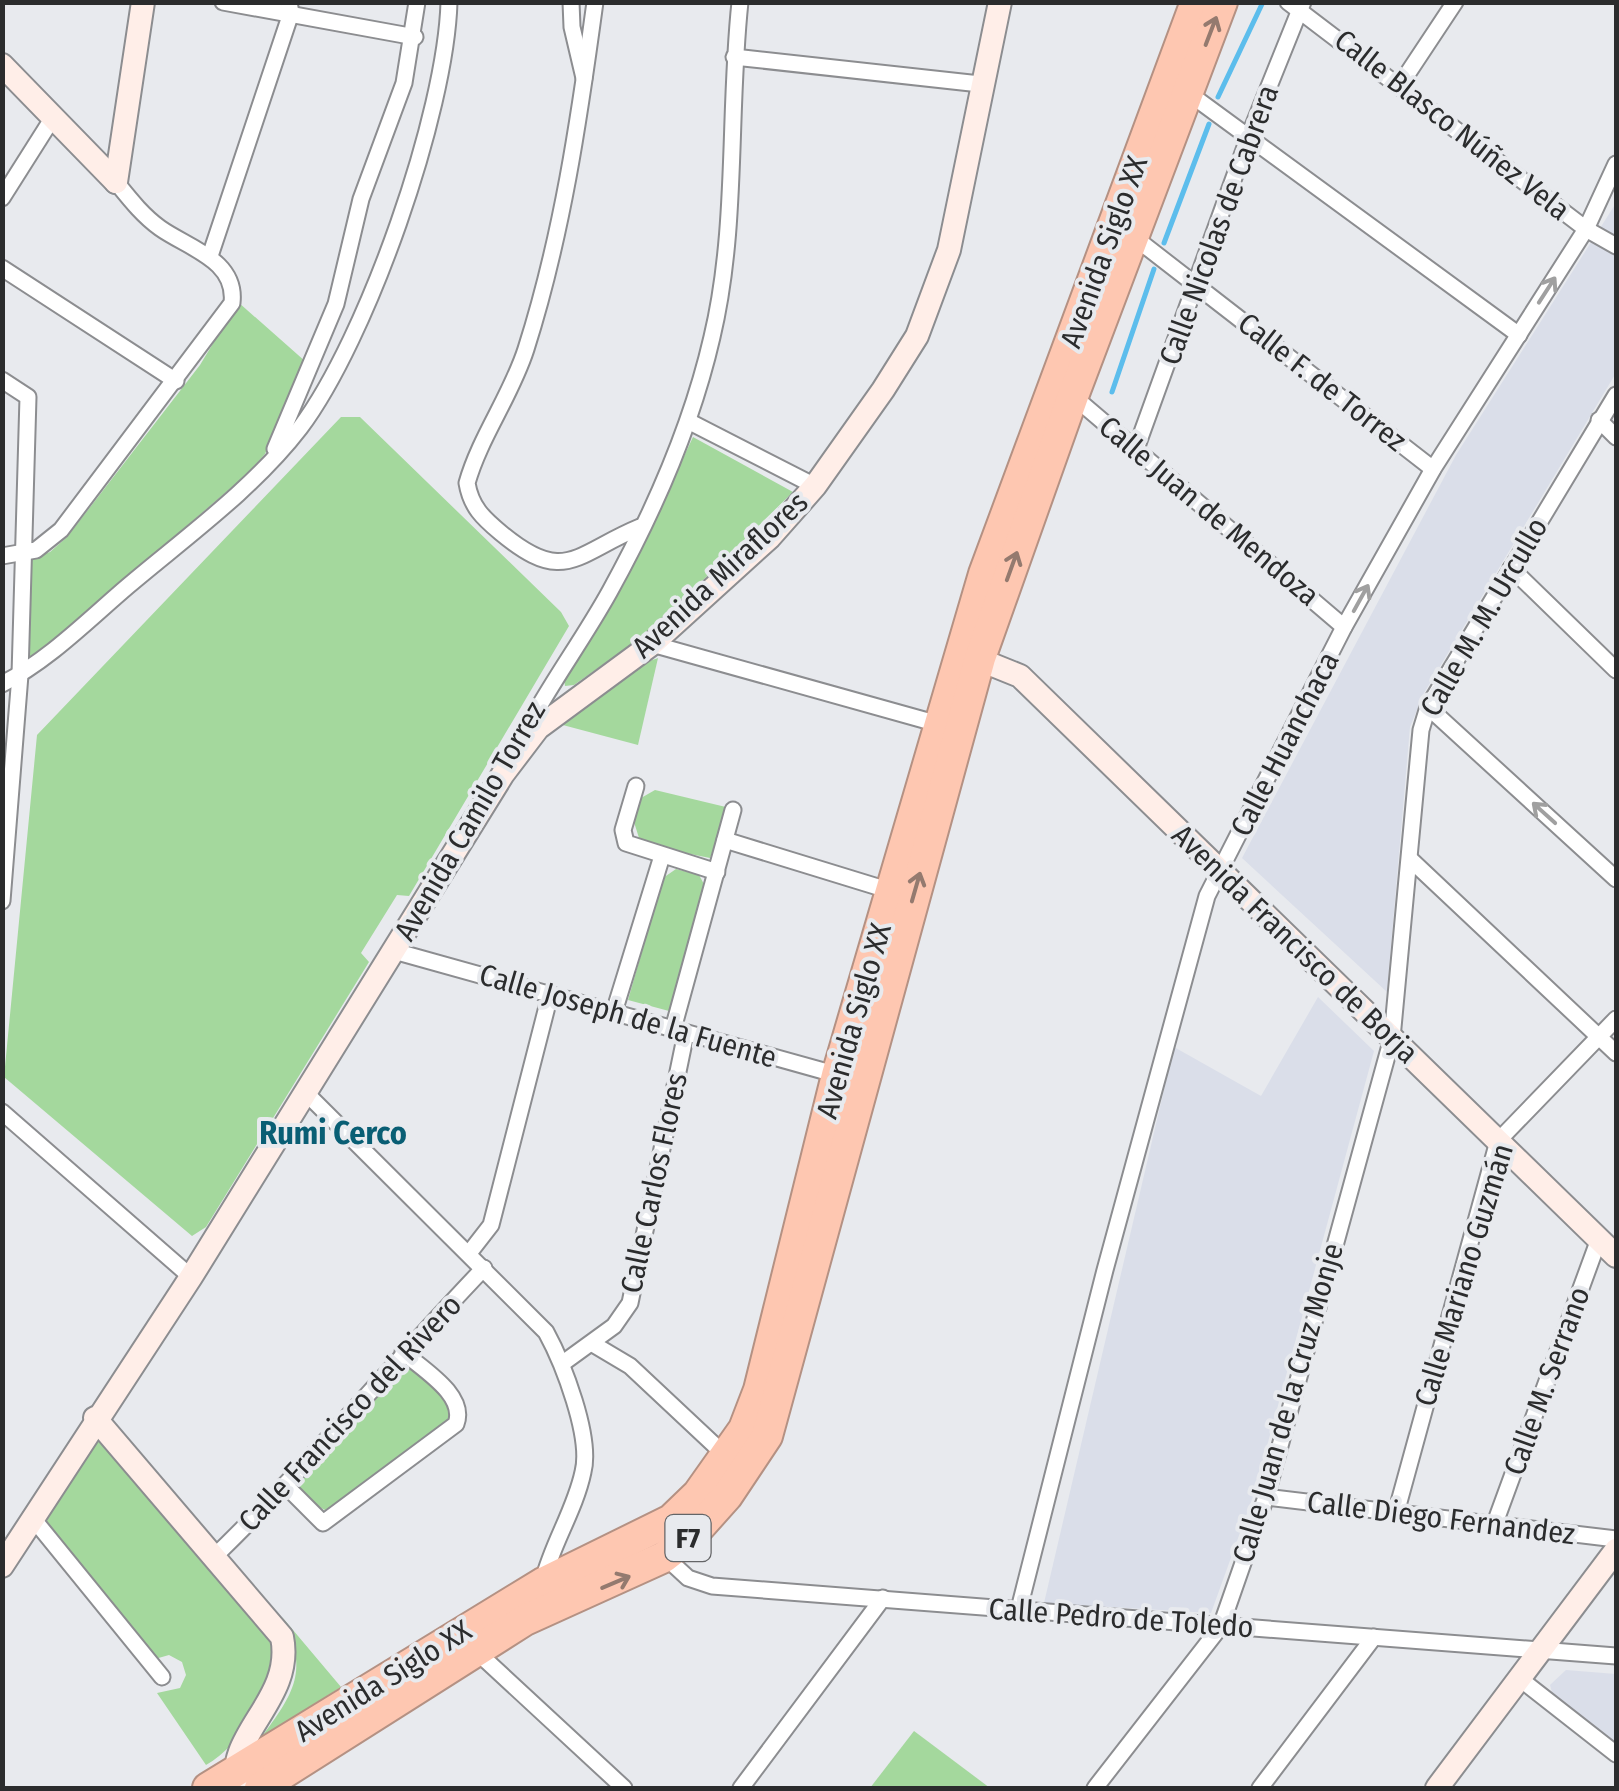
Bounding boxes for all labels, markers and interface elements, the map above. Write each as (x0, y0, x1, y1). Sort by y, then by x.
one-way arrow (1203, 17, 1221, 47)
street label: Calle Blasco Núñez Vela (1327, 22, 1577, 228)
street label: Calle Nicolas de Cabrera (1152, 80, 1286, 370)
street label: Avenida Siglo XX (1053, 151, 1155, 353)
one-way arrow (1537, 276, 1558, 305)
street label: Calle F. de Torrez (1231, 305, 1413, 459)
street label: Calle Juan de Mendoza (1092, 408, 1326, 614)
street label: Avenida Miraflores (625, 484, 815, 666)
street label: Calle M. M. Urcullo (1413, 511, 1555, 723)
one-way arrow (1004, 551, 1022, 582)
one-way arrow (1351, 583, 1371, 613)
street label: Calle Huanchaca (1223, 646, 1347, 842)
street label: Avenida Camilo Torrez (387, 695, 553, 947)
one-way arrow (1532, 802, 1557, 825)
street label: Avenida Francisco de Borja (1165, 817, 1425, 1071)
one-way arrow (908, 872, 926, 903)
street label: Avenida Siglo XX (809, 919, 899, 1123)
street label: Calle Joseph de la Fuente (475, 956, 781, 1076)
street label: Calle Carlos Flores (613, 1070, 695, 1296)
district label: Rumi Cerco (259, 1114, 407, 1152)
street label: Calle Mariano Guzmán (1407, 1139, 1521, 1411)
street label: Calle Juan de la Cruz Monje (1225, 1239, 1351, 1567)
street label: Calle M. Serrano (1496, 1282, 1598, 1480)
street label: Calle Francisco del Rivero (231, 1287, 469, 1539)
street label: Calle Diego Fernandez (1305, 1484, 1577, 1552)
road number: F7 (666, 1515, 710, 1561)
one-way arrow (600, 1571, 630, 1589)
street label: Calle Pedro de Toledo (987, 1591, 1255, 1645)
street label: Avenida Siglo XX (288, 1612, 478, 1750)

